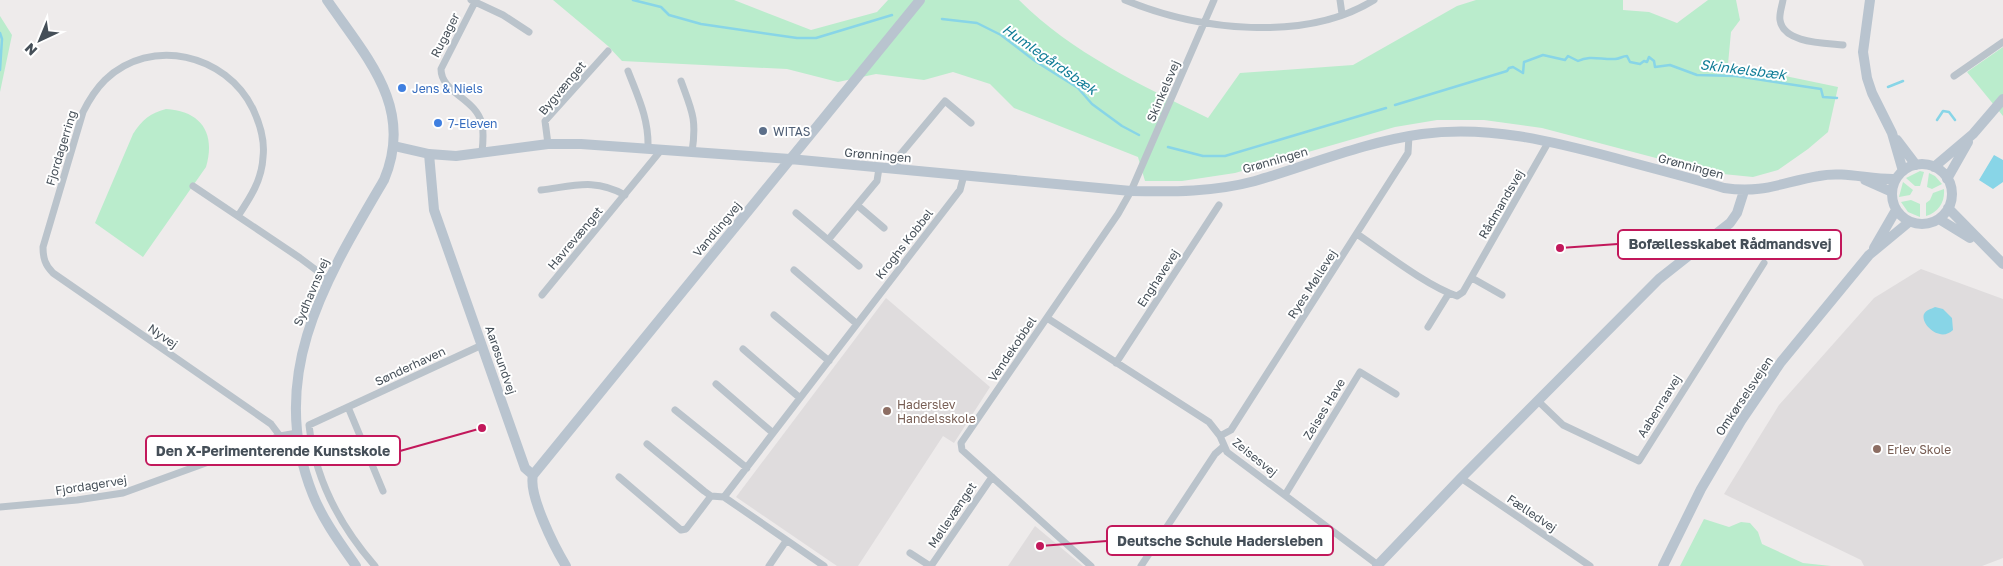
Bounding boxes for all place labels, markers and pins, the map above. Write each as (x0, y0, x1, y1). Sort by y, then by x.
place label: Jens & Niels (412, 81, 483, 96)
marker: Jens & Niels (396, 82, 408, 94)
place label: 7-Eleven (448, 116, 498, 131)
marker: 7-Eleven (432, 117, 444, 129)
place label: WITAS (773, 124, 811, 139)
marker: WITAS (757, 125, 769, 137)
callout: Bofællesskabet Rådmandsvej (1618, 230, 1841, 259)
place label: Haderslev Handelsskole (897, 397, 976, 426)
marker: Haderslev Handelsskole (881, 405, 893, 417)
callout: Den X-Perimenterende Kunstskole (146, 436, 400, 465)
place label: Erlev Skole (1887, 442, 1951, 457)
marker: Erlev Skole (1871, 443, 1883, 455)
callout: Deutsche Schule Hadersleben (1107, 526, 1333, 555)

